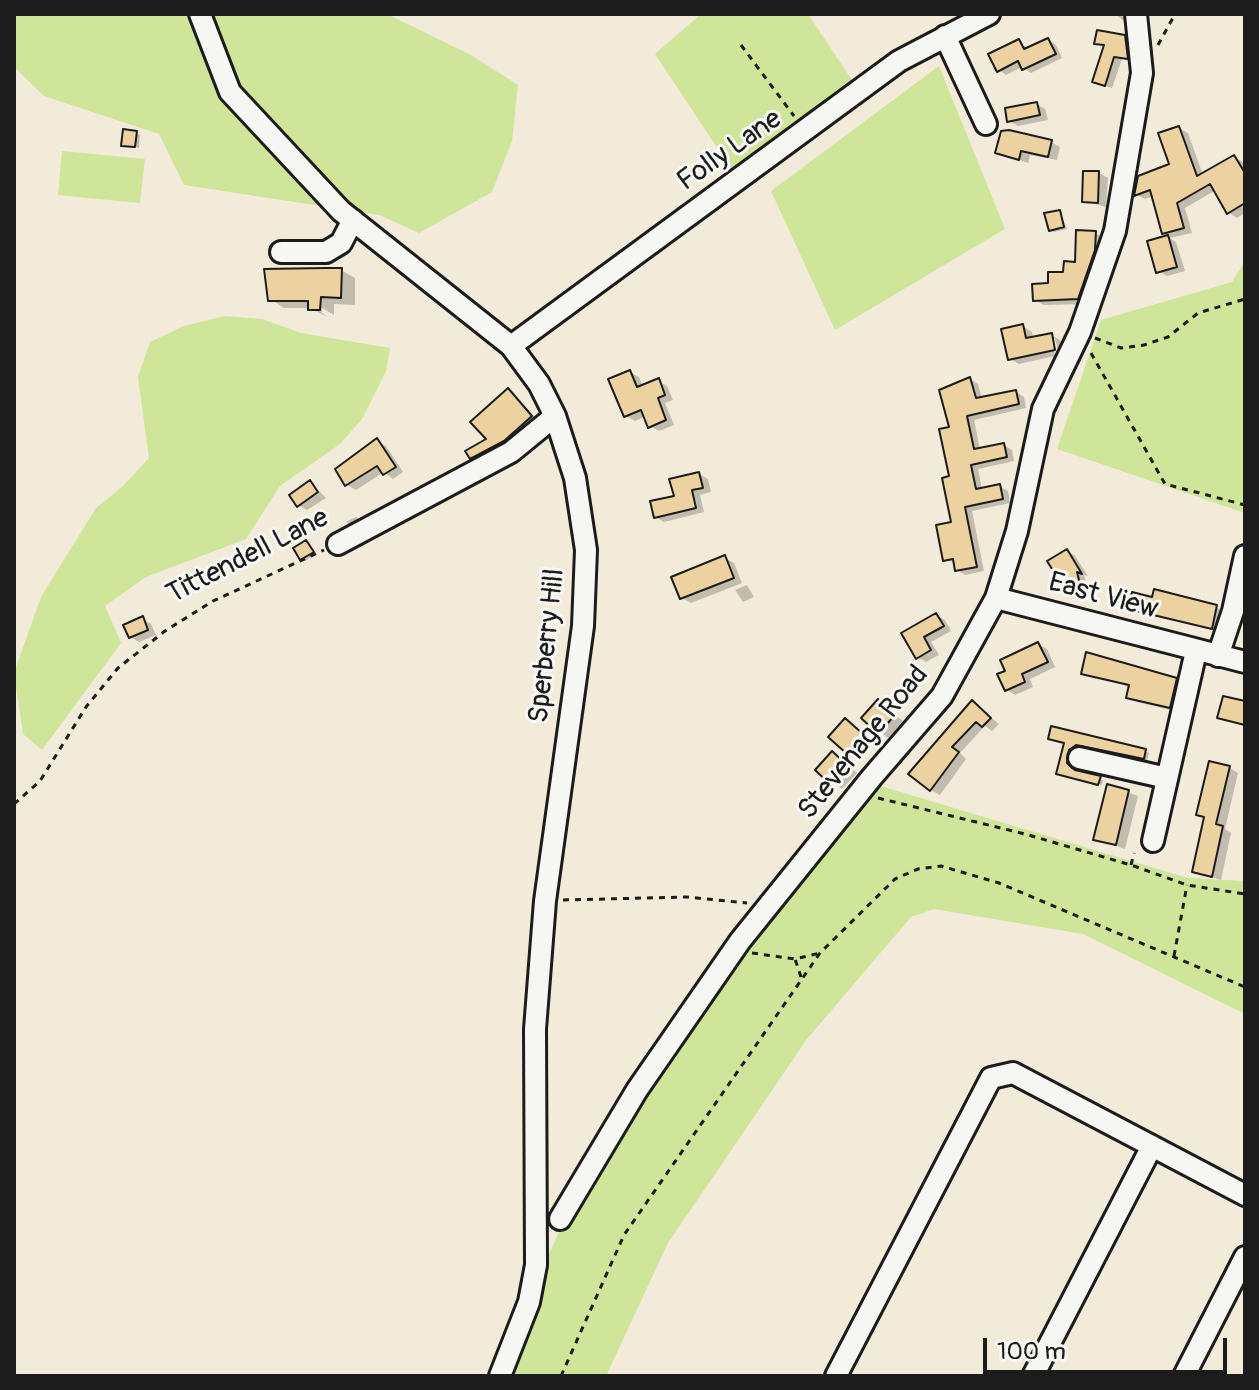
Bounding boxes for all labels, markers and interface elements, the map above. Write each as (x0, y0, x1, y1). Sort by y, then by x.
street label: Folly Lane (671, 103, 789, 199)
street label: Tittendell Lane (162, 502, 334, 612)
street label: East View (1045, 566, 1161, 628)
street label: Sperberry Hill (523, 567, 573, 725)
street label: Stevenage Road (792, 659, 936, 827)
scale bar (987, 1322, 1231, 1372)
text: 100 m (997, 1337, 1066, 1366)

